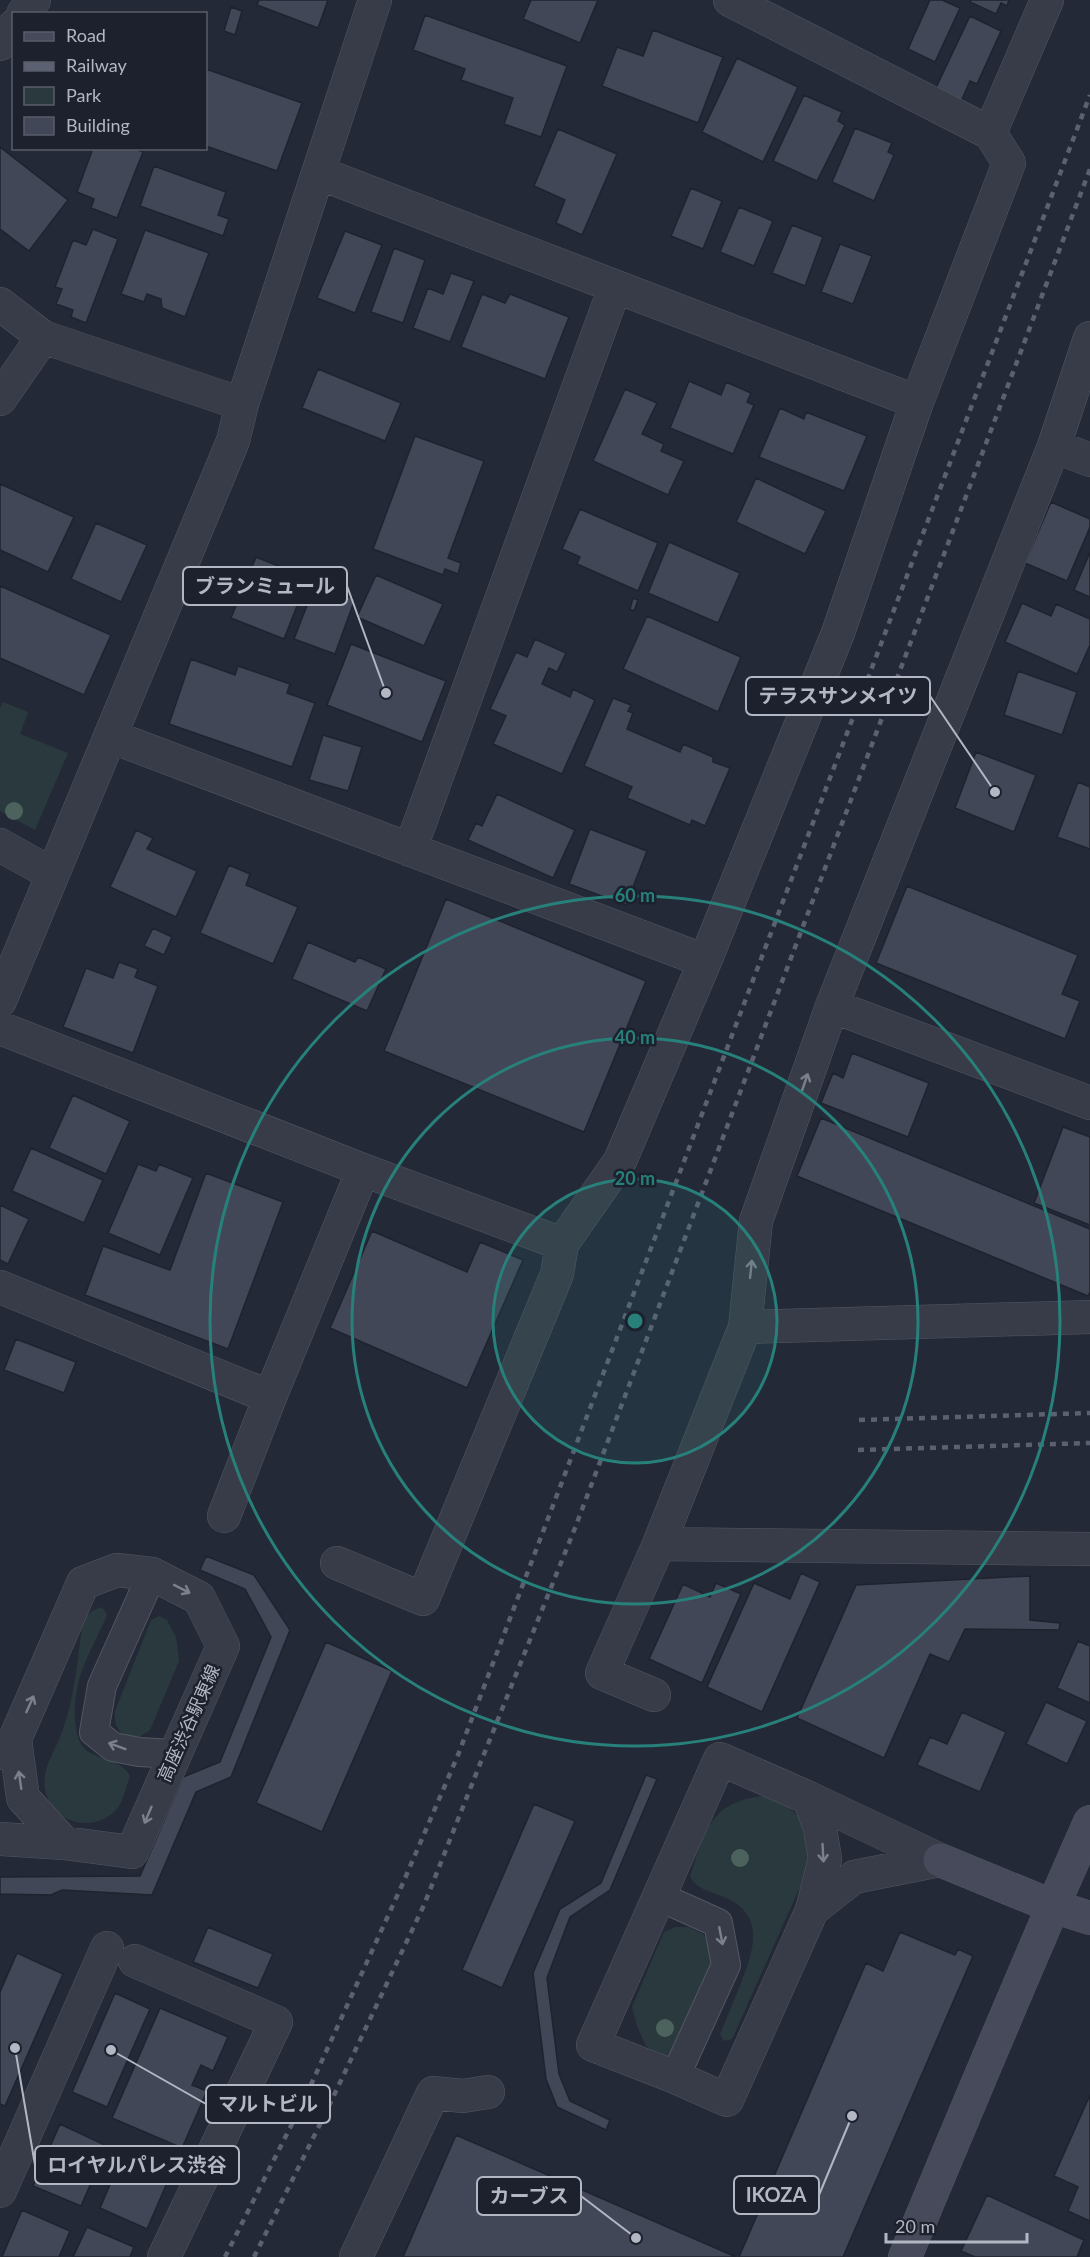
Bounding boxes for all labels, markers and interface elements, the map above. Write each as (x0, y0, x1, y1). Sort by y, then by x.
legend (12, 12, 207, 150)
text: Road (66, 24, 106, 46)
text: Railway (66, 54, 127, 76)
text: Park (66, 84, 102, 106)
text: Building (66, 114, 130, 136)
callout: ブランミュール (183, 567, 347, 605)
text: ブランミュール (195, 573, 335, 597)
callout: テラスサンメイツ (746, 677, 930, 715)
text: テラスサンメイツ (759, 683, 918, 707)
text: 60 m (615, 884, 655, 906)
text: 40 m (615, 1026, 655, 1048)
one-way arrow (800, 1073, 811, 1092)
text: 20 m (615, 1167, 655, 1189)
one-way arrow (746, 1259, 757, 1279)
centre of rings (625, 1311, 645, 1331)
one-way arrow (172, 1584, 190, 1596)
street label: 高座渋谷駅東線 (152, 1661, 224, 1785)
one-way arrow (25, 1695, 36, 1714)
one-way arrow (108, 1740, 126, 1751)
one-way arrow (15, 1770, 26, 1790)
one-way arrow (141, 1806, 153, 1824)
one-way arrow (818, 1843, 829, 1863)
one-way arrow (716, 1926, 727, 1945)
callout: マルトビル (206, 2085, 330, 2123)
text: マルトビル (218, 2091, 318, 2115)
callout: ロイヤルパレス渋谷 (35, 2146, 239, 2184)
text: ロイヤルパレス渋谷 (47, 2152, 227, 2176)
callout: IKOZA (734, 2176, 819, 2214)
callout: カーブス (477, 2177, 581, 2215)
text: IKOZA (746, 2182, 806, 2206)
text: カーブス (490, 2183, 568, 2207)
scale bar (886, 2206, 1027, 2244)
text: 20 m (895, 2215, 935, 2237)

